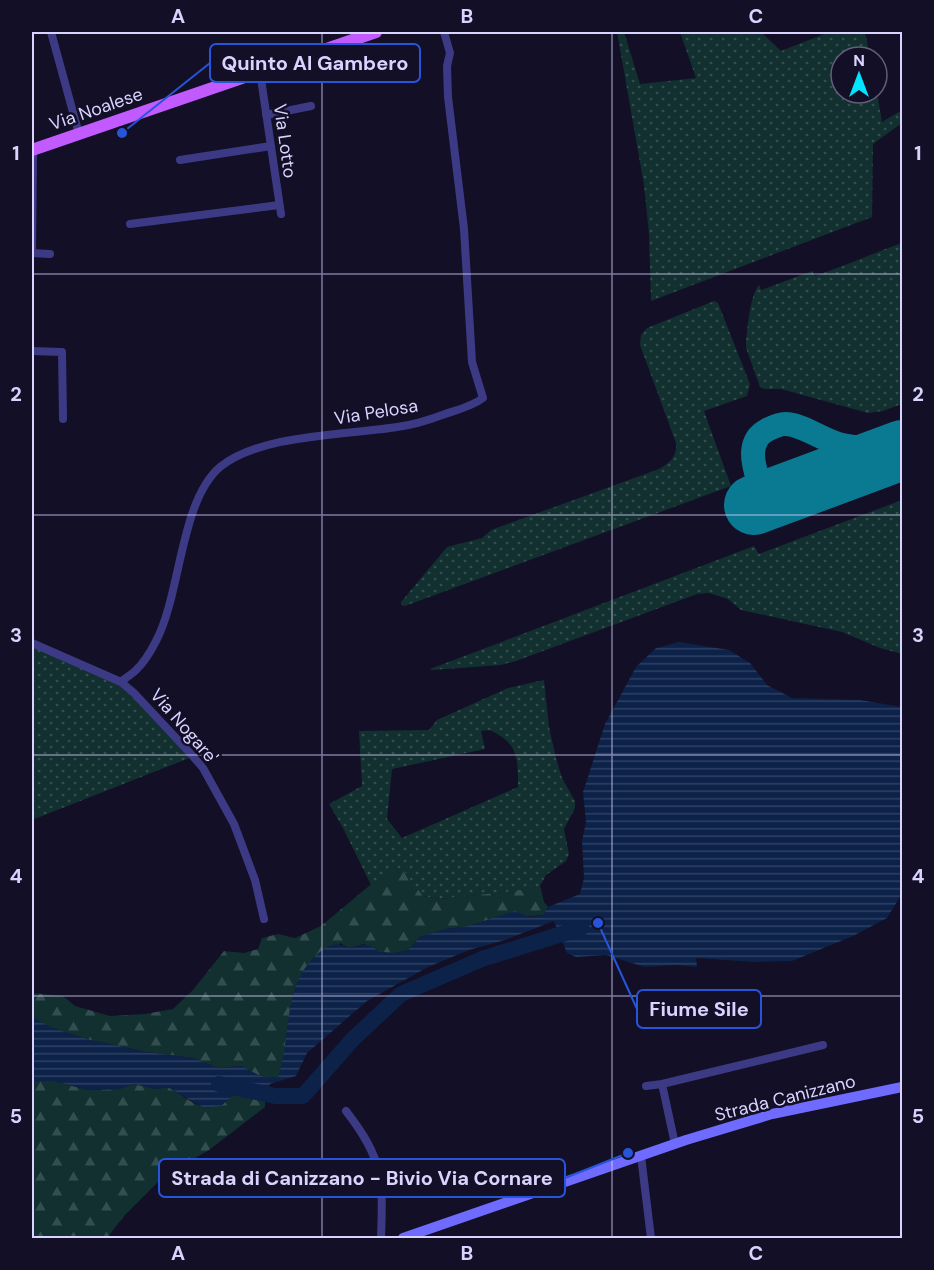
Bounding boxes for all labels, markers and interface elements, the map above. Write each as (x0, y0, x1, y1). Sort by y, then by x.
text: A (171, 3, 185, 29)
text: B (461, 3, 473, 29)
text: C (749, 3, 763, 29)
callout: Quinto Al Gambero (210, 44, 420, 82)
north arrow (829, 45, 889, 105)
text: Quinto Al Gambero (222, 50, 408, 76)
text: N (853, 50, 865, 71)
street label: Via Noalese (46, 82, 146, 136)
street label: Via Lotto (268, 102, 302, 180)
text: 1 (12, 140, 20, 166)
text: 1 (914, 140, 922, 166)
text: 2 (10, 381, 22, 407)
text: 2 (912, 381, 924, 407)
street label: Via Pelosa (332, 394, 420, 430)
text: 3 (10, 622, 22, 648)
text: 3 (912, 622, 924, 648)
street label: Via Nogare' (145, 683, 223, 769)
text: 4 (10, 863, 23, 889)
text: 4 (912, 863, 925, 889)
callout: Fiume Sile (637, 990, 761, 1028)
text: Fiume Sile (649, 996, 749, 1022)
street label: Strada Canizzano (712, 1069, 858, 1127)
text: 5 (10, 1103, 22, 1129)
text: 5 (912, 1103, 924, 1129)
callout: Strada di Canizzano - Bivio Via Cornare (159, 1159, 565, 1197)
text: Strada di Canizzano - Bivio Via Cornare (171, 1165, 553, 1191)
text: A (171, 1240, 185, 1266)
text: B (461, 1240, 473, 1266)
text: C (749, 1240, 763, 1266)

